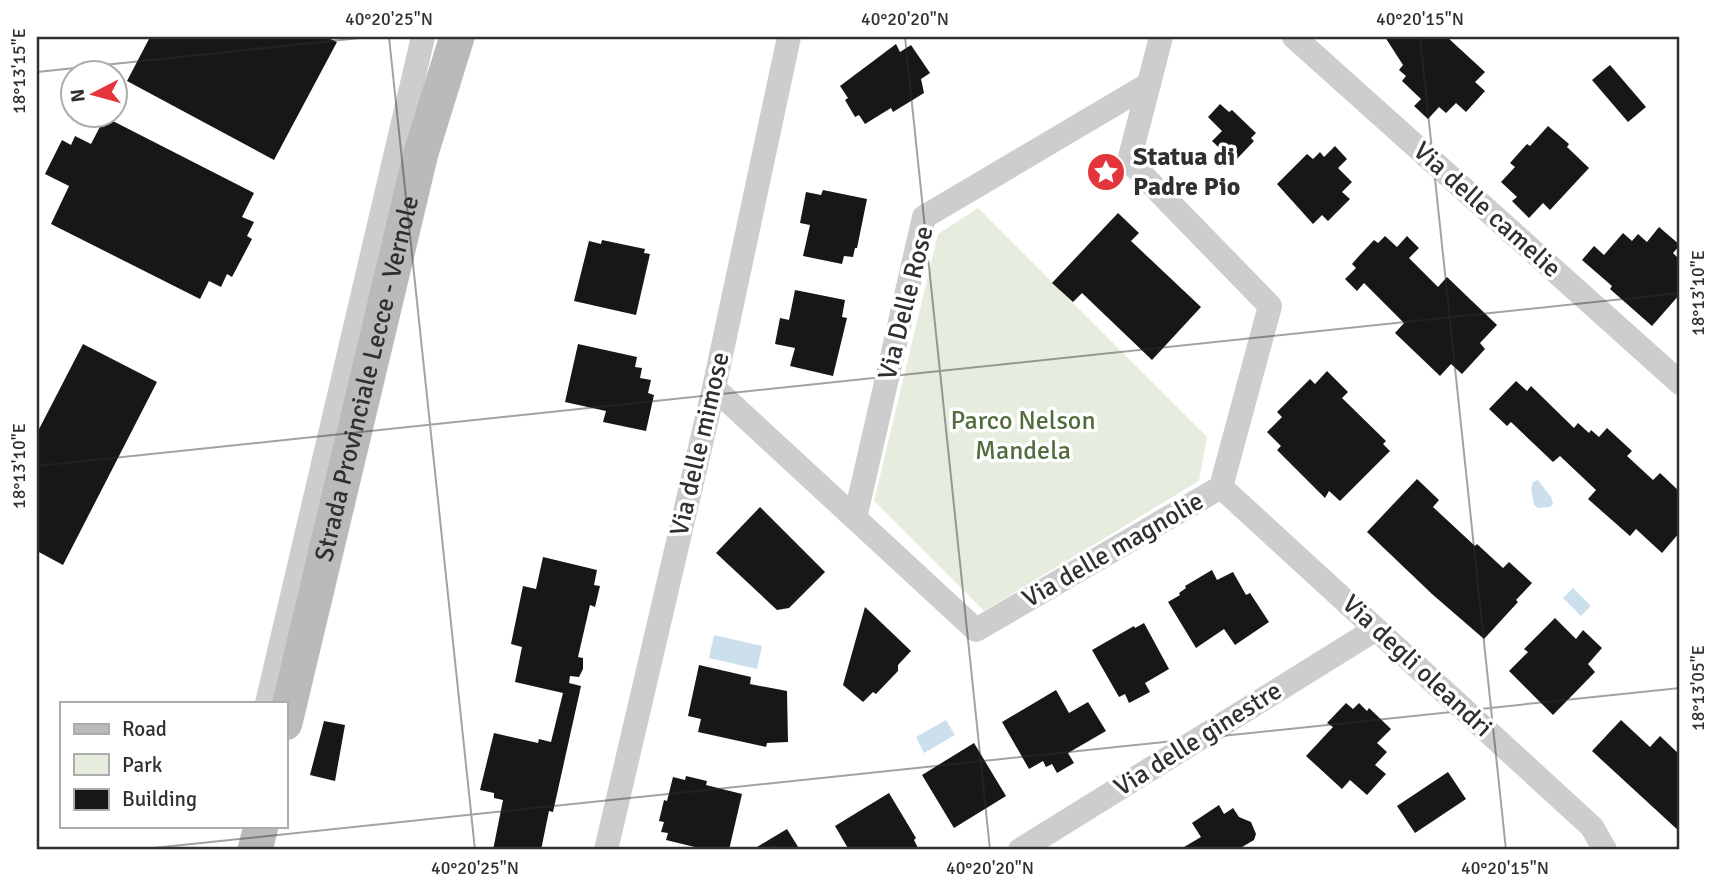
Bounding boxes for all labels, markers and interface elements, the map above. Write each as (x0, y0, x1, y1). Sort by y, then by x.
text: 40°20'25"N (345, 8, 433, 30)
text: 40°20'20"N (861, 8, 949, 30)
text: 40°20'15"N (1376, 8, 1464, 30)
text: 18°13'15"E (8, 28, 30, 114)
north arrow (60, 60, 130, 130)
text: N (65, 88, 91, 103)
street label: Via delle camelie (1406, 135, 1568, 285)
place label: Statua di Padre Pio (1133, 141, 1240, 203)
place icon: Statua di Padre Pio (1085, 151, 1127, 193)
street label: Strada Provinciale Lecce - Vernole (308, 193, 426, 565)
street label: Via Delle Rose (871, 223, 941, 383)
text: 18°13'10"E (1687, 250, 1709, 336)
street label: Via delle mimose (663, 349, 737, 539)
park label: Parco Nelson Mandela (950, 405, 1096, 467)
text: 18°13'10"E (8, 423, 30, 509)
street label: Via delle magnolie (1017, 485, 1209, 615)
street label: Via degli oleandri (1335, 588, 1499, 744)
text: 18°13'05"E (1687, 645, 1709, 731)
street label: Via delle ginestre (1108, 675, 1288, 803)
legend (60, 702, 287, 828)
text: Road (122, 716, 167, 742)
text: Park (122, 752, 163, 778)
text: Building (122, 786, 197, 812)
text: 40°20'25"N (431, 857, 519, 879)
text: 40°20'20"N (946, 857, 1034, 879)
text: 40°20'15"N (1461, 857, 1549, 879)

